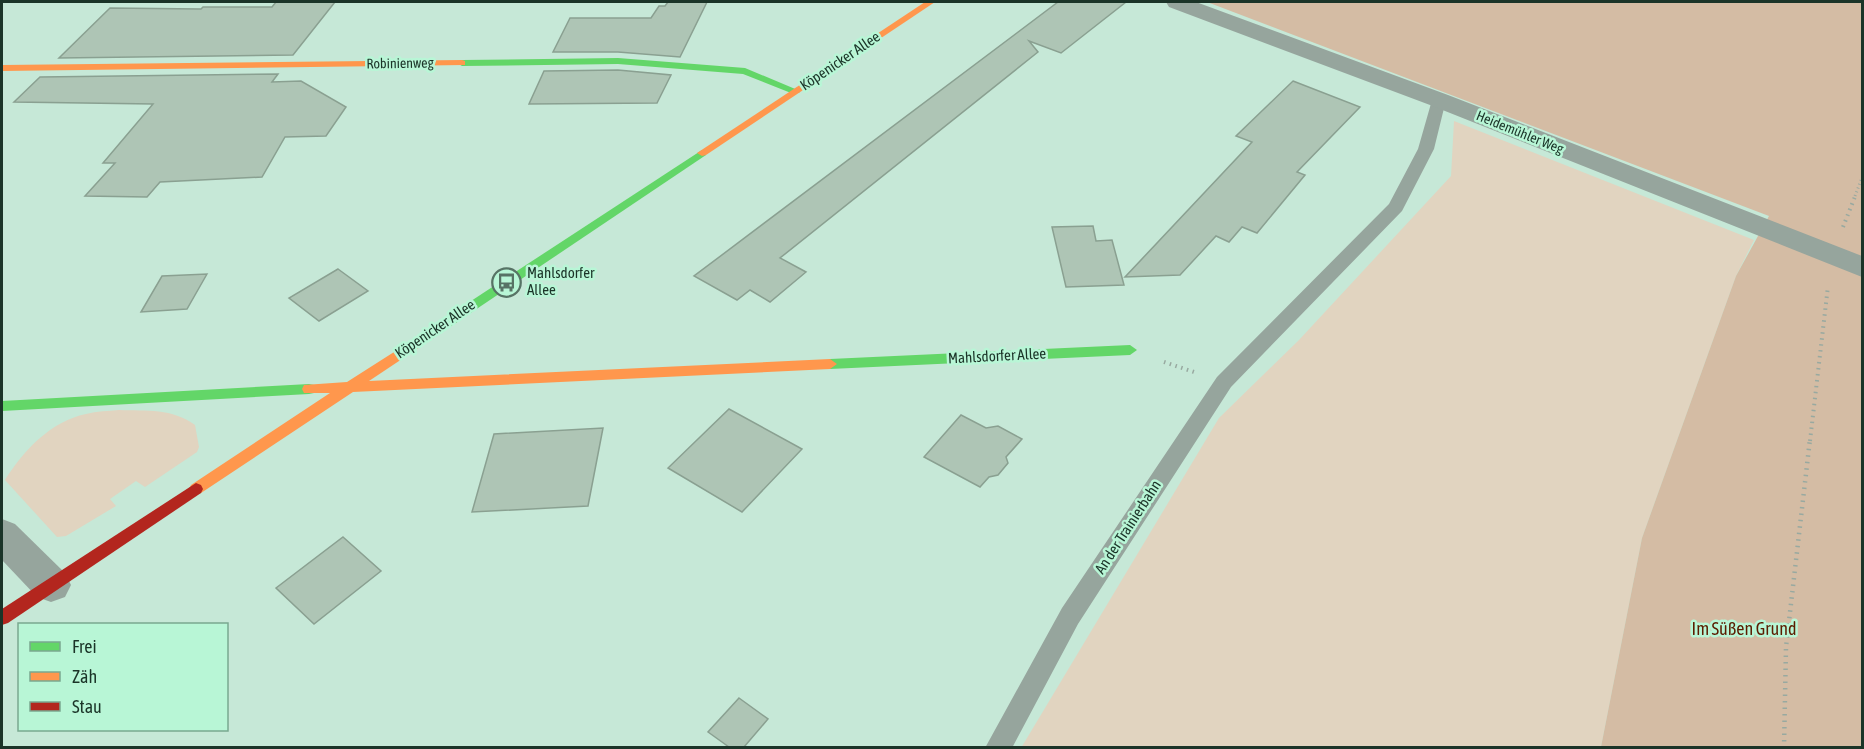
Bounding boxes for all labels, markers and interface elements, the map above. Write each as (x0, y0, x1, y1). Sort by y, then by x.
street label: Köpenicker Allee (797, 28, 883, 94)
street label: Robinienweg (366, 54, 434, 72)
street label: Heidemühler Weg (1474, 107, 1566, 157)
place label: Mahlsdorfer Allee (527, 264, 595, 298)
bus stop icon: Mahlsdorfer Allee (490, 266, 522, 298)
street label: Köpenicker Allee (392, 296, 478, 362)
street label: Mahlsdorfer Allee (948, 344, 1047, 367)
street label: An der Trainierbahn (1091, 477, 1164, 577)
park label: Im Süßen Grund (1692, 618, 1796, 639)
legend (18, 623, 228, 731)
text: Frei (72, 636, 97, 657)
text: Zäh (72, 666, 97, 687)
text: Stau (72, 696, 102, 717)

